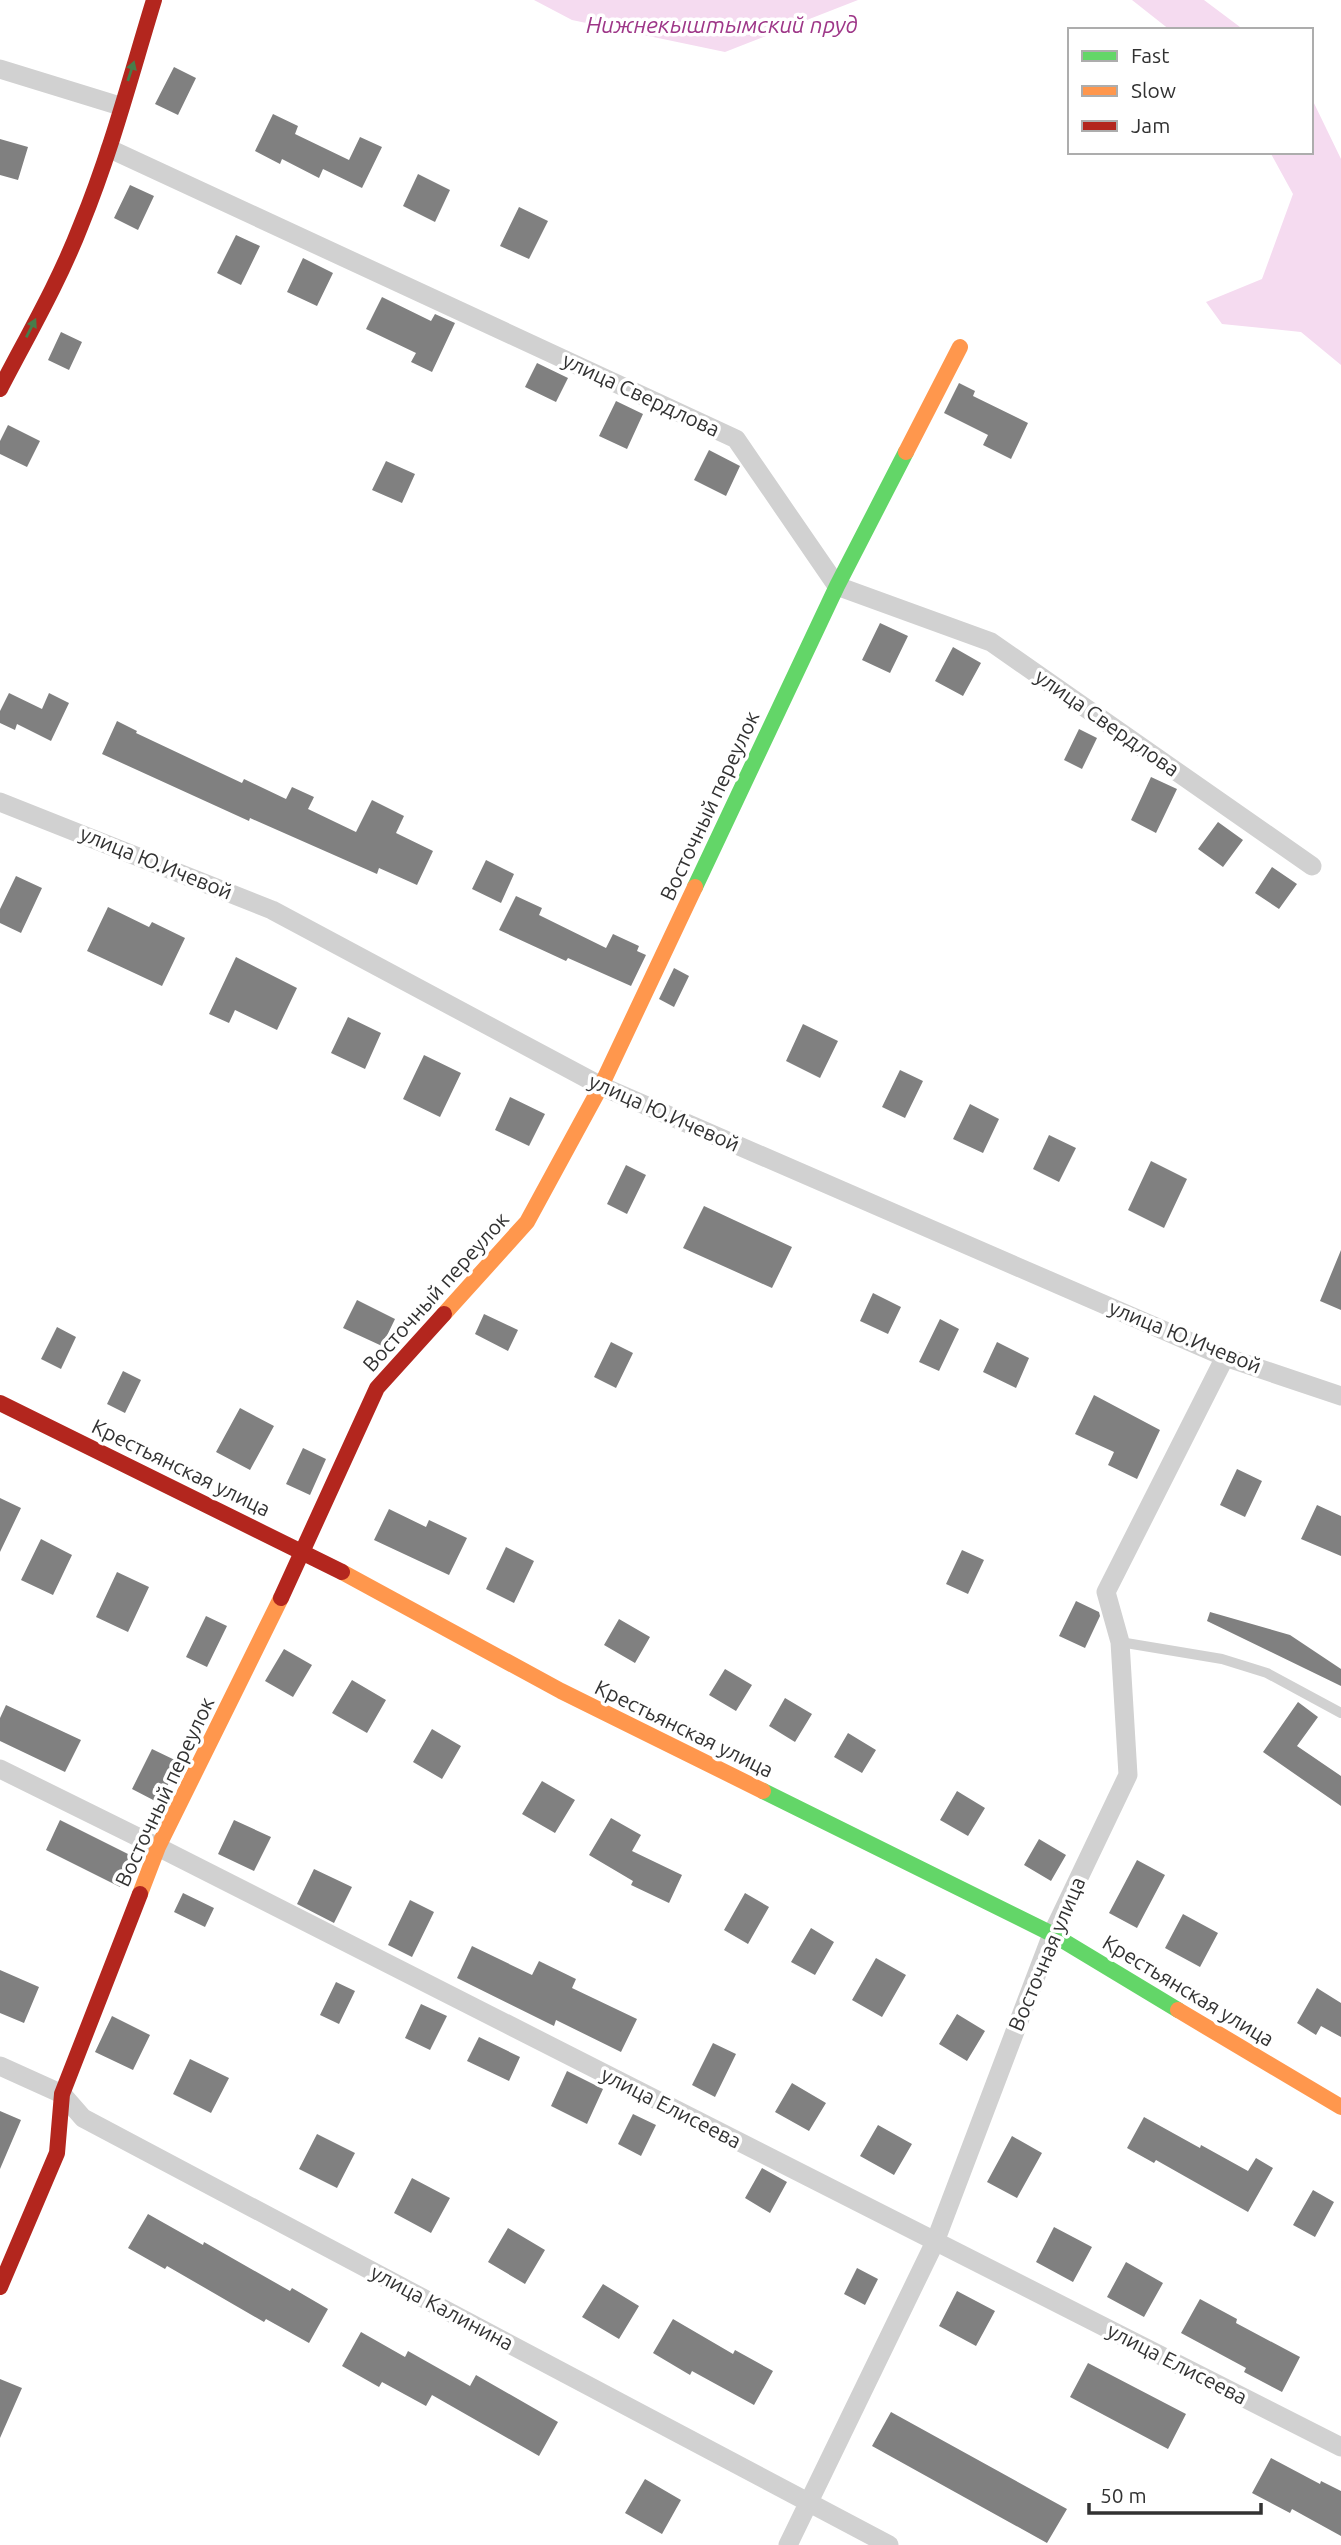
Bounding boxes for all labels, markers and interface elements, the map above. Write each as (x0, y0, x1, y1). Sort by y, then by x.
water label: Нижнекыштымский пруд (586, 12, 858, 37)
legend (1068, 28, 1313, 154)
text: Fast (1131, 43, 1169, 67)
one-way arrow (126, 60, 137, 81)
text: Slow (1131, 78, 1176, 102)
text: Jam (1131, 113, 1170, 137)
one-way arrow (26, 318, 37, 338)
street label: улица Свердлова (559, 347, 724, 441)
street label: улица Свердлова (1031, 663, 1184, 781)
street label: Восточный переулок (655, 707, 764, 904)
street label: улица Ю.Ичевой (77, 821, 236, 904)
street label: улица Ю.Ичевой (585, 1068, 743, 1156)
street label: Восточный переулок (357, 1207, 513, 1376)
street label: улица Ю.Ичевой (1106, 1295, 1265, 1378)
street label: Крестьянская улица (88, 1413, 275, 1521)
street label: Крестьянская улица (591, 1674, 778, 1782)
street label: Восточный переулок (110, 1693, 219, 1890)
street label: Восточная улица (1003, 1873, 1089, 2034)
street label: Крестьянская улица (1099, 1930, 1278, 2051)
street label: улица Елисеева (597, 2061, 746, 2153)
street label: улица Калинина (367, 2259, 518, 2355)
street label: улица Елисеева (1103, 2317, 1252, 2409)
scale bar (1089, 2472, 1260, 2516)
text: 50 m (1100, 2483, 1147, 2507)

